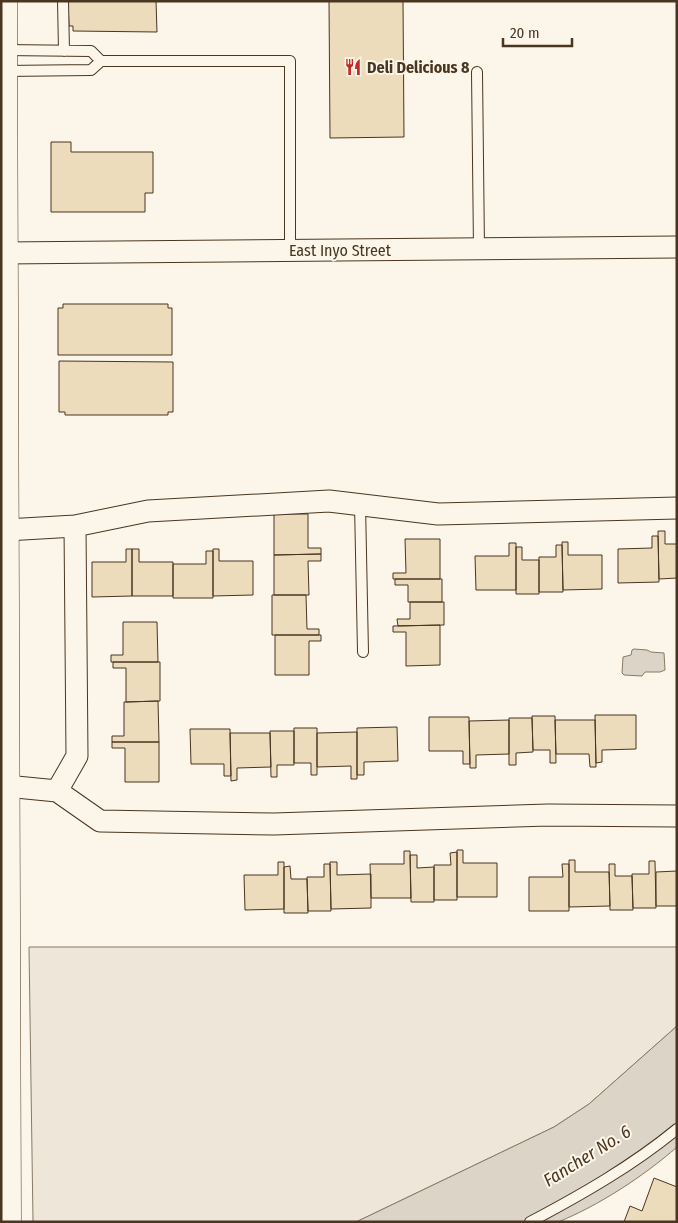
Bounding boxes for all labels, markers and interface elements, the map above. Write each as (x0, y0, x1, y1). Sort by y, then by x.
scale bar (503, 15, 572, 47)
text: 20 m (510, 24, 540, 42)
restaurant icon: Deli Delicious 8 (343, 57, 363, 77)
place label: Deli Delicious 8 (367, 58, 470, 77)
street label: East Inyo Street (289, 241, 392, 260)
water label: Fancher No. 6 (539, 1120, 635, 1192)

